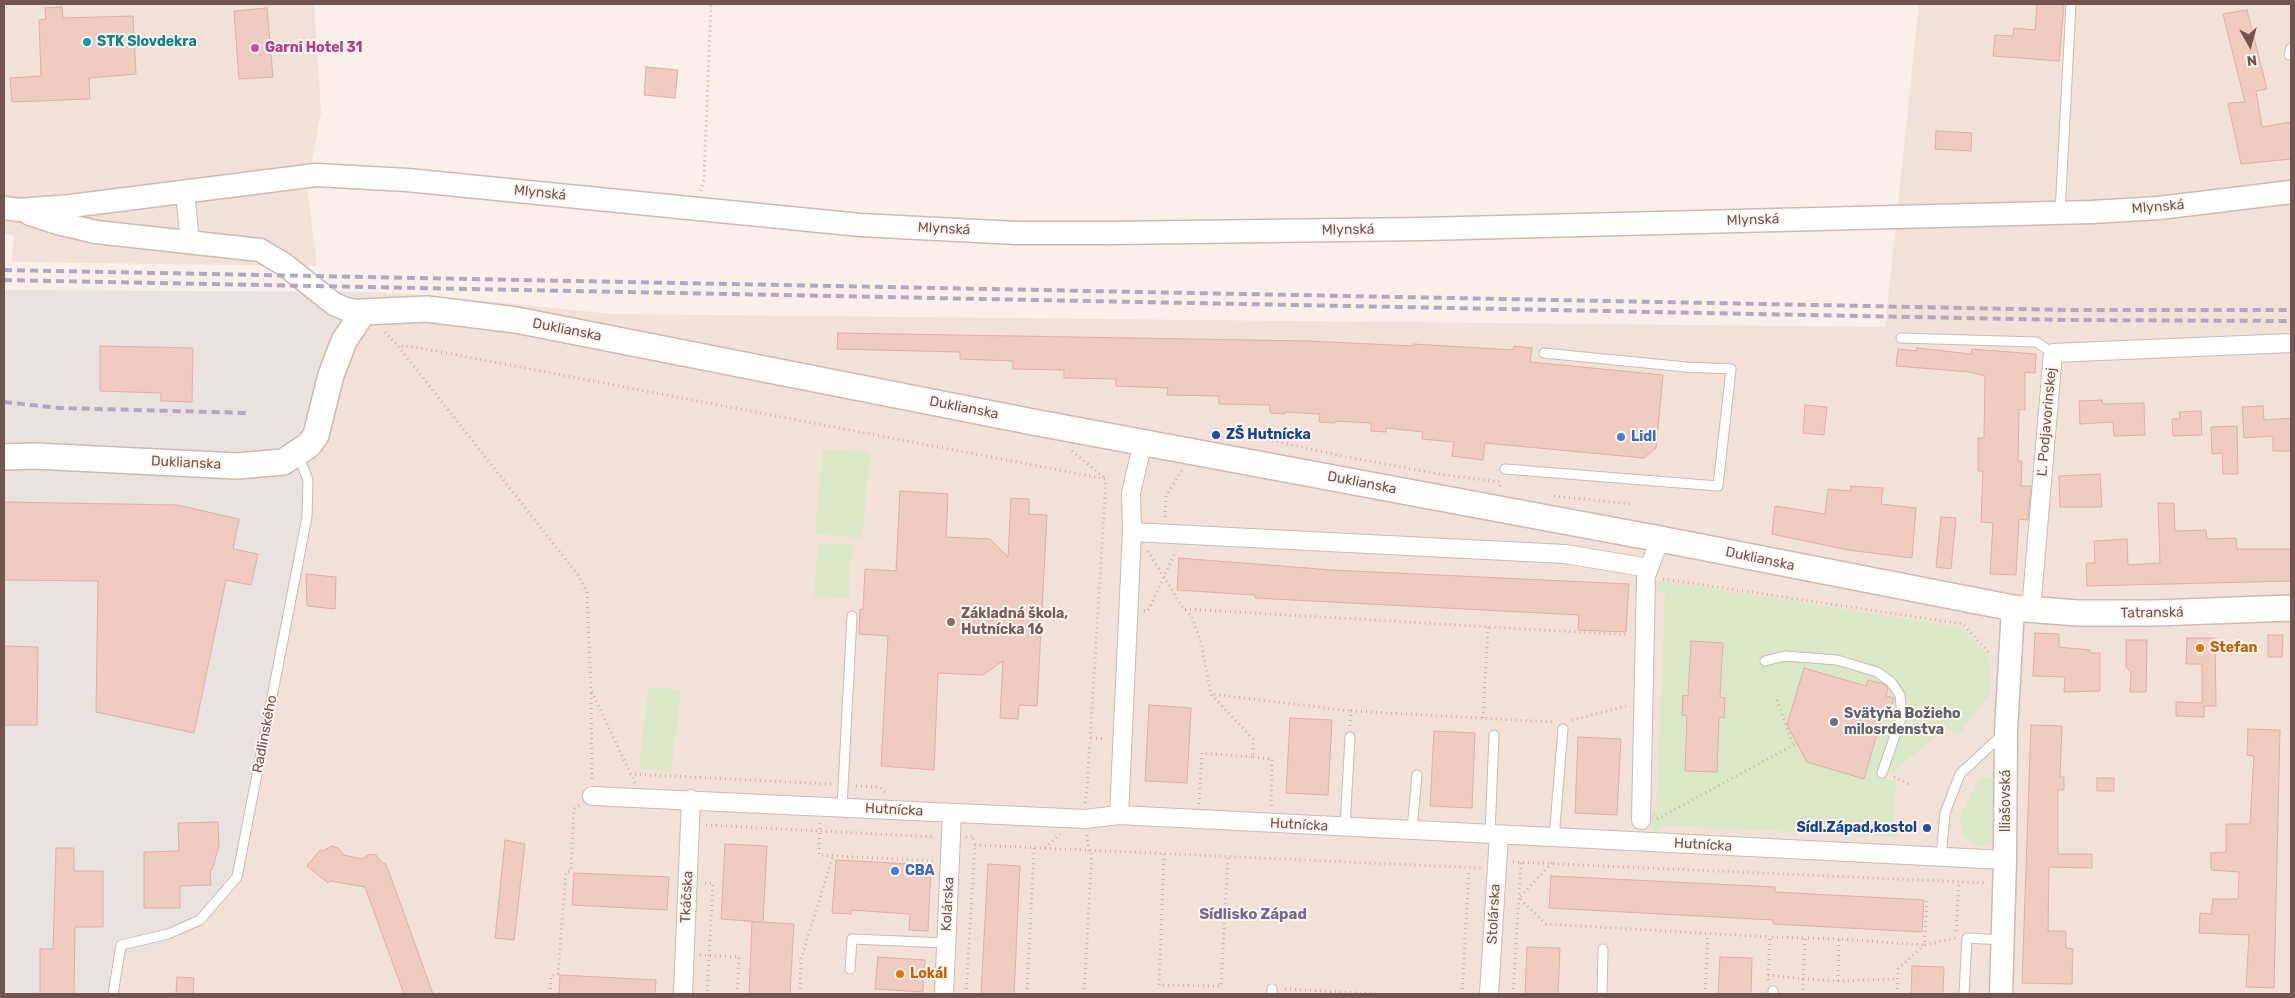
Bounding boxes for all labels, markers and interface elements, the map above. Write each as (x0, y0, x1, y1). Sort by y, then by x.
north arrow (2225, 20, 2275, 70)
place label: STK Slovdekra (97, 34, 197, 50)
marker: STK Slovdekra (81, 36, 93, 48)
place label: Garni Hotel 31 (265, 40, 362, 56)
marker: Garni Hotel 31 (249, 42, 261, 54)
text: N (2246, 51, 2258, 69)
street label: Mlynská (513, 182, 567, 204)
street label: Mlynská (2131, 196, 2185, 218)
street label: Mlynská (1726, 211, 1780, 229)
street label: Mlynská (917, 219, 971, 239)
street label: Mlynská (1322, 221, 1374, 239)
street label: Duklianska (531, 315, 603, 345)
street label: Ľ. Podjavorinskej (2034, 367, 2060, 477)
street label: Duklianska (928, 393, 1000, 423)
place label: ZŠ Hutnícka (1226, 427, 1311, 443)
marker: ZŠ Hutnícka (1210, 429, 1222, 441)
place label: Lidl (1631, 429, 1656, 445)
marker: Lidl (1615, 431, 1627, 443)
street label: Duklianska (150, 453, 222, 473)
street label: Duklianska (1326, 468, 1398, 498)
street label: Duklianska (1724, 543, 1796, 575)
street label: Tatranská (2120, 604, 2184, 622)
place label: Základná škola, Hutnícka 16 (961, 606, 1068, 638)
marker: Základná škola, Hutnícka 16 (945, 616, 957, 628)
place label: Stefan (2210, 640, 2257, 656)
marker: Stefan (2194, 642, 2206, 654)
street label: Radlinského (249, 694, 281, 774)
place label: Svätyňa Božieho milosrdenstva (1844, 706, 1961, 739)
marker: Svätyňa Božieho milosrdenstva (1828, 716, 1840, 728)
street label: Iliašovská (1998, 770, 2014, 832)
street label: Hutnícka (864, 800, 924, 820)
street label: Hutnícka (1269, 815, 1329, 835)
place label: Sídl.Západ,kostol (1796, 820, 1917, 836)
marker: Sídl.Západ,kostol (1921, 822, 1933, 834)
street label: Hutnícka (1673, 835, 1733, 855)
place label: CBA (905, 863, 935, 879)
marker: CBA (889, 865, 901, 877)
street label: Tkáčska (677, 870, 697, 924)
street label: Kolárska (938, 876, 958, 932)
street label: Stolárska (1484, 883, 1504, 945)
district label: Sídlisko Západ (1199, 906, 1307, 924)
place label: Lokál (910, 966, 947, 982)
marker: Lokál (894, 968, 906, 980)

